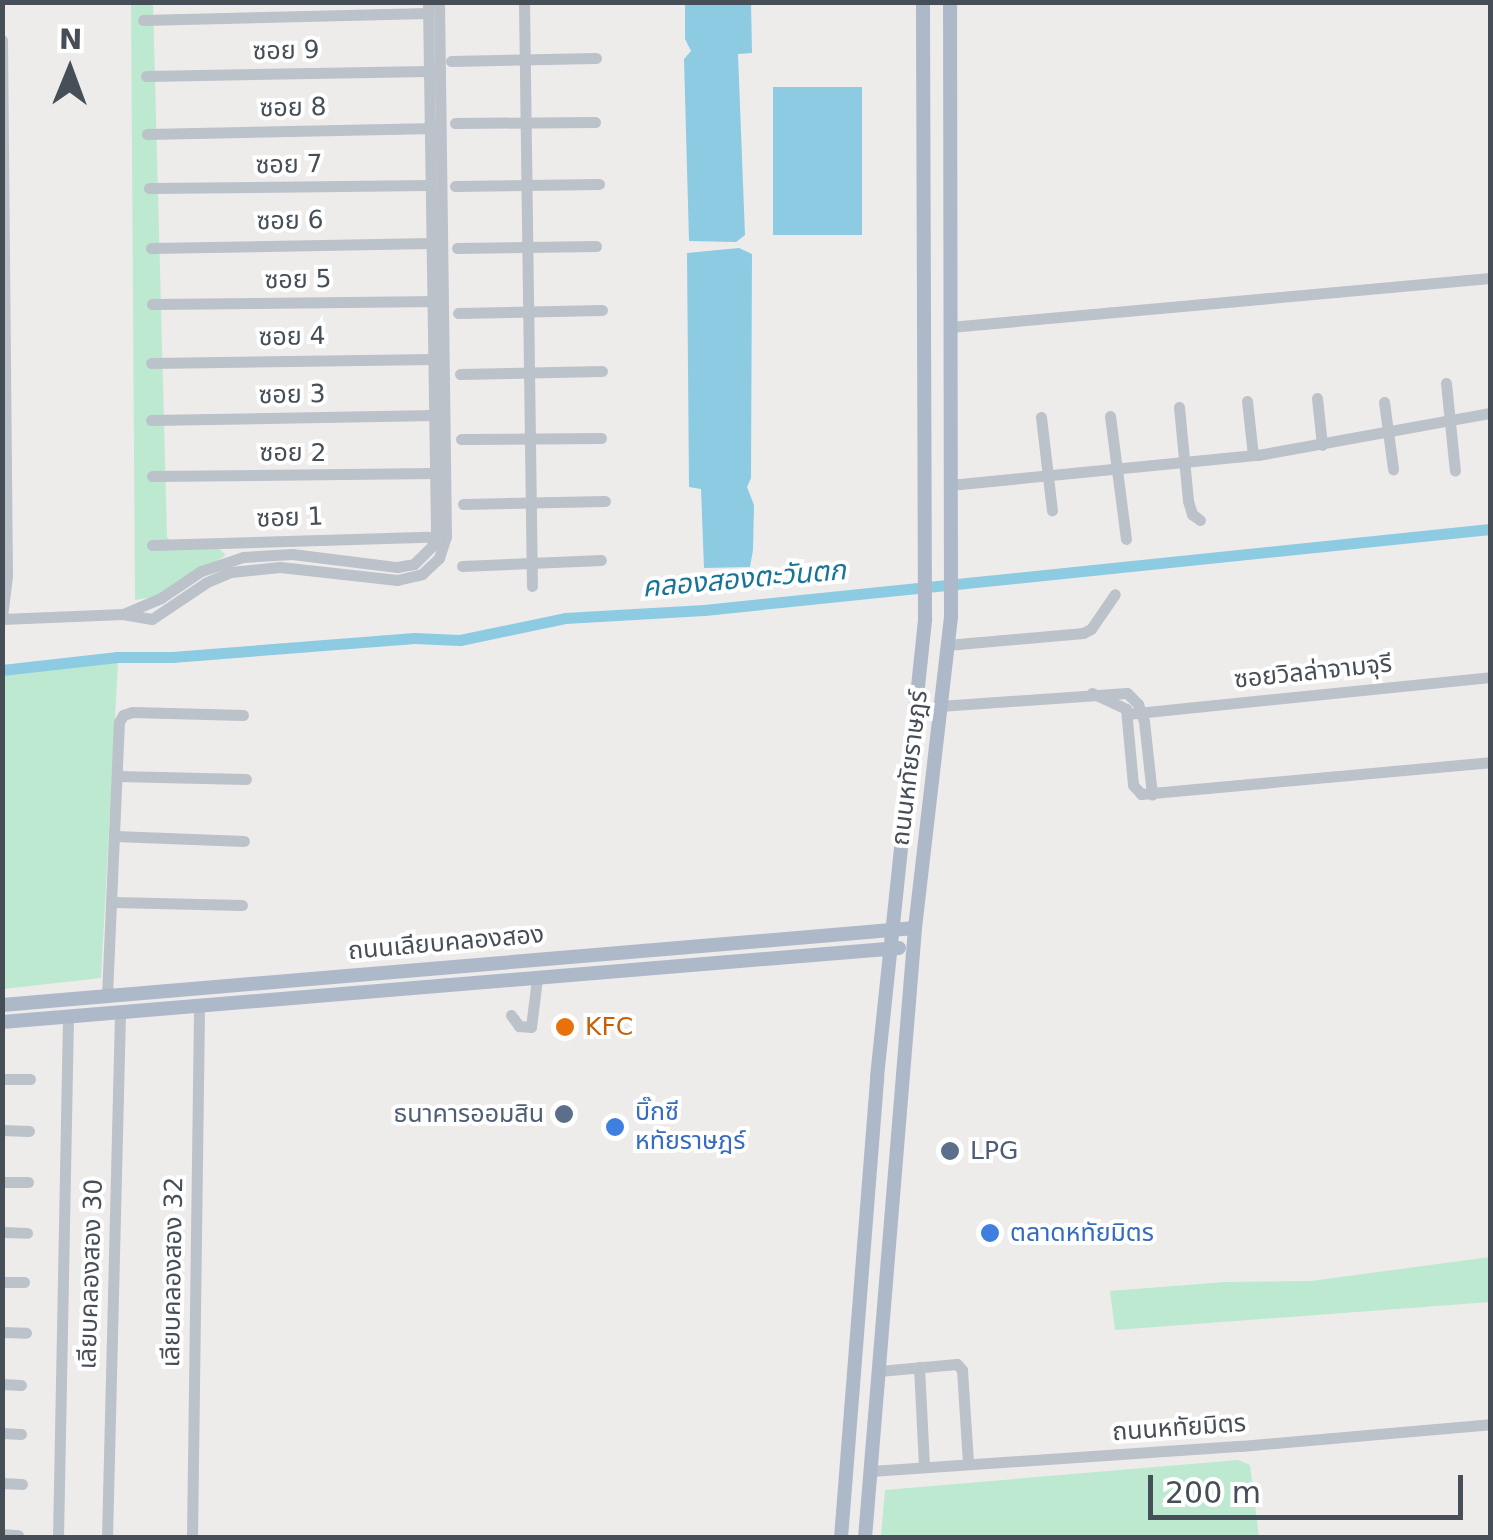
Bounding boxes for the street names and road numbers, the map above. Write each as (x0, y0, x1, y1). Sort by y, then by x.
street label: ซอย 9 (252, 35, 320, 67)
street label: ซอย 8 (259, 92, 327, 124)
street label: ซอย 7 (255, 149, 323, 181)
street label: ซอย 6 (256, 205, 324, 237)
street label: ซอย 5 (264, 264, 332, 296)
street label: ซอย 4 (258, 321, 326, 353)
street label: ซอย 3 (258, 379, 326, 411)
street label: ซอย 2 (260, 438, 326, 468)
street label: ซอย 1 (256, 502, 324, 534)
street label: ซอยวิลล่าจามจุรี (1233, 649, 1393, 695)
street label: ถนนหทัยราษฎร์ (886, 689, 934, 847)
street label: ถนนเลียบคลองสอง (347, 919, 545, 967)
street label: เลียบคลองสอง 32 (156, 1176, 190, 1368)
street label: เลียบคลองสอง 30 (73, 1178, 109, 1370)
street label: ถนนหทัยมิตร (1111, 1408, 1247, 1448)

